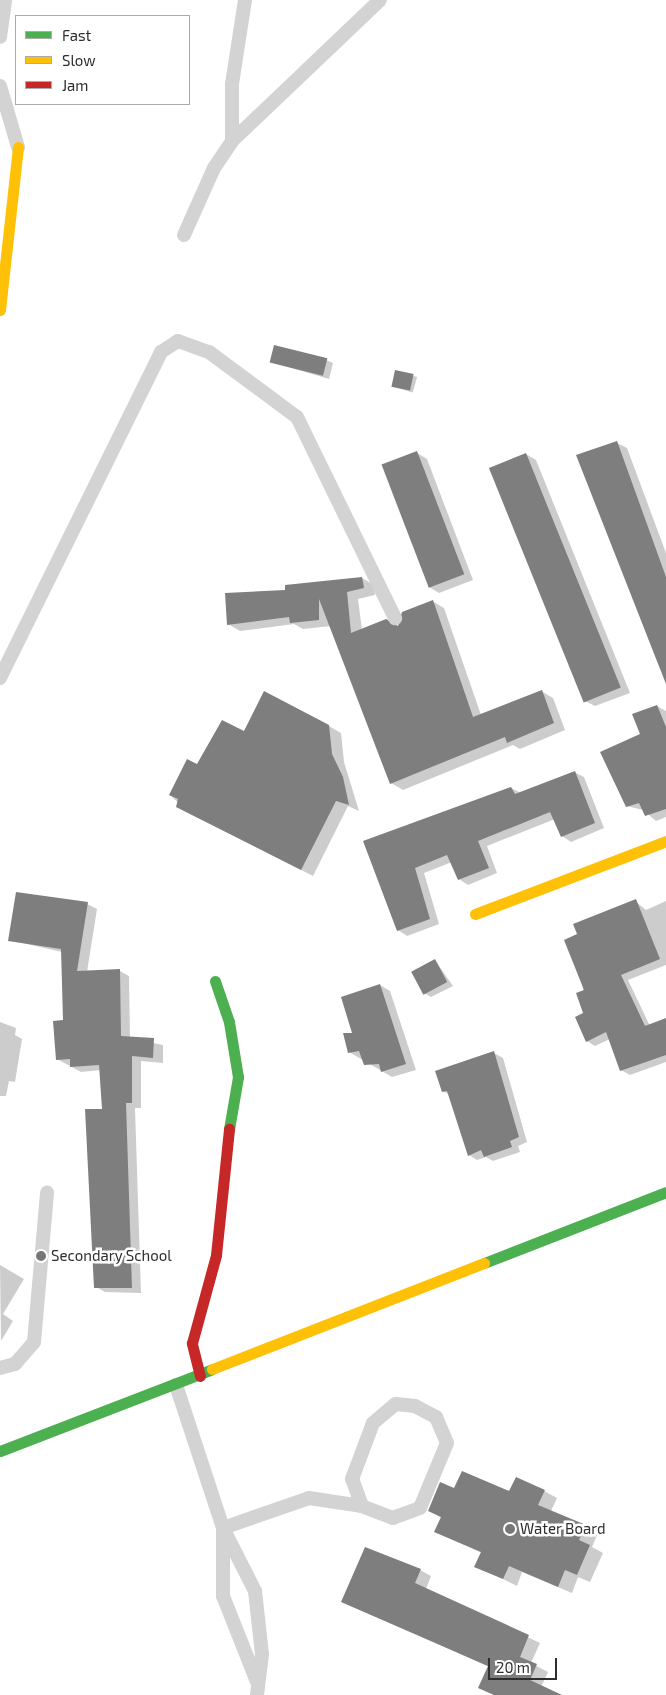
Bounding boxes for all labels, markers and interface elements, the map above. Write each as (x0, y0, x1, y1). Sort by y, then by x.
legend (15, 15, 190, 105)
text: Fast (62, 26, 91, 44)
text: Slow (62, 51, 96, 69)
text: Jam (62, 76, 88, 94)
place label: Secondary School (51, 1247, 172, 1265)
marker: Secondary School (35, 1250, 47, 1262)
place label: Water Board (520, 1520, 606, 1538)
marker: Water Board (504, 1523, 516, 1535)
scale bar (491, 1648, 560, 1680)
text: 20 m (496, 1658, 530, 1676)

